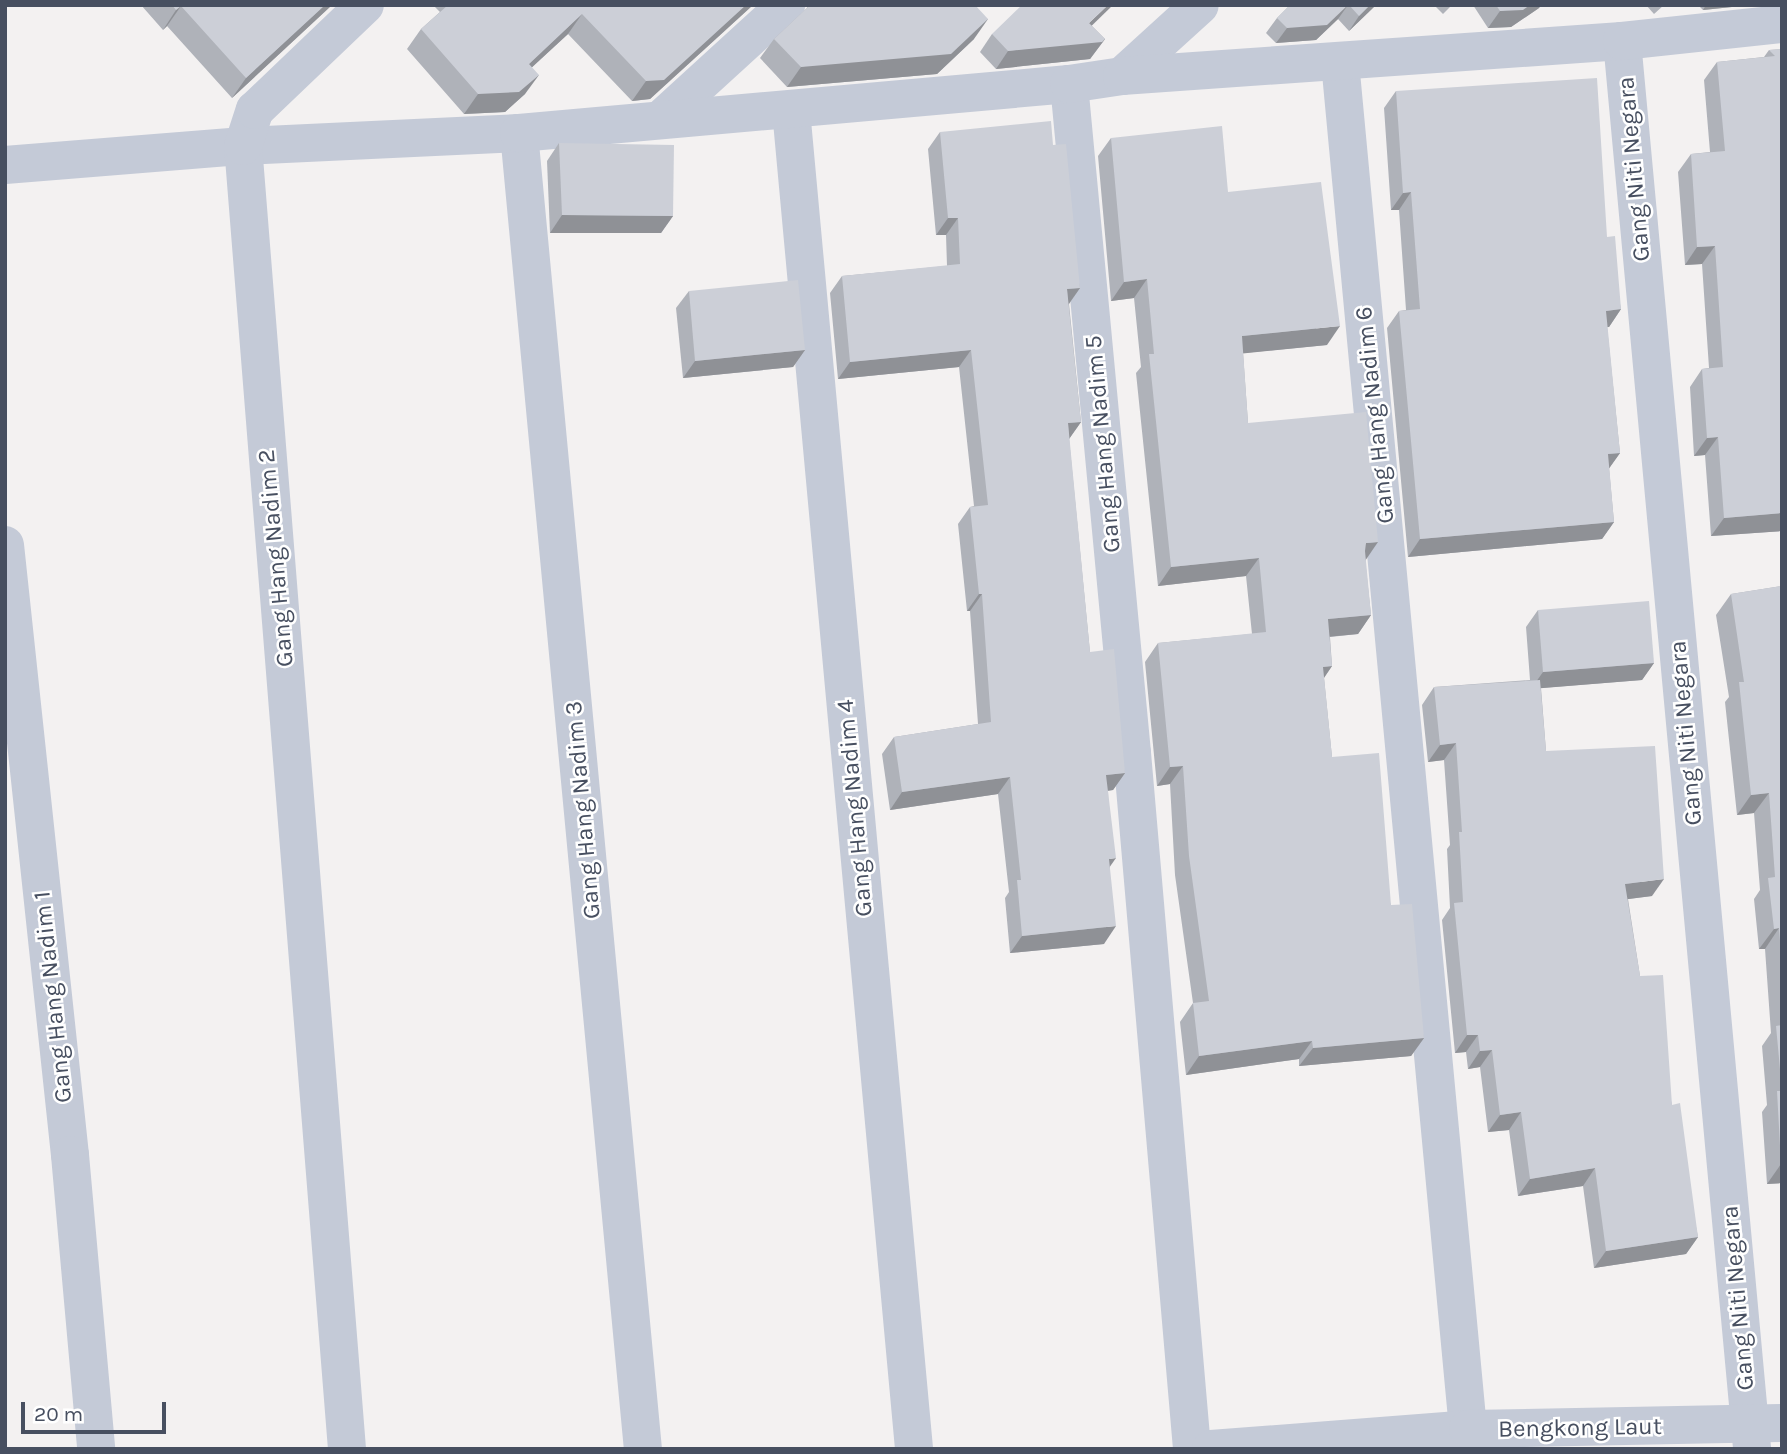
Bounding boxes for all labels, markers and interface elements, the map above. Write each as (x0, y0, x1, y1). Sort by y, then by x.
street label: Gang Niti Negara (1612, 75, 1656, 263)
street label: Gang Hang Nadim 6 (1349, 305, 1401, 525)
street label: Gang Hang Nadim 5 (1079, 334, 1127, 554)
street label: Gang Hang Nadim 2 (252, 448, 300, 668)
street label: Gang Niti Negara (1664, 639, 1708, 827)
street label: Gang Hang Nadim 4 (831, 698, 879, 918)
street label: Gang Hang Nadim 3 (559, 700, 607, 920)
street label: Gang Hang Nadim 1 (28, 890, 78, 1104)
street label: Gang Niti Negara (1716, 1204, 1760, 1392)
scale bar (24, 1388, 170, 1432)
text: 20 m (34, 1402, 83, 1426)
street label: Bengkong Laut (1498, 1412, 1662, 1444)

